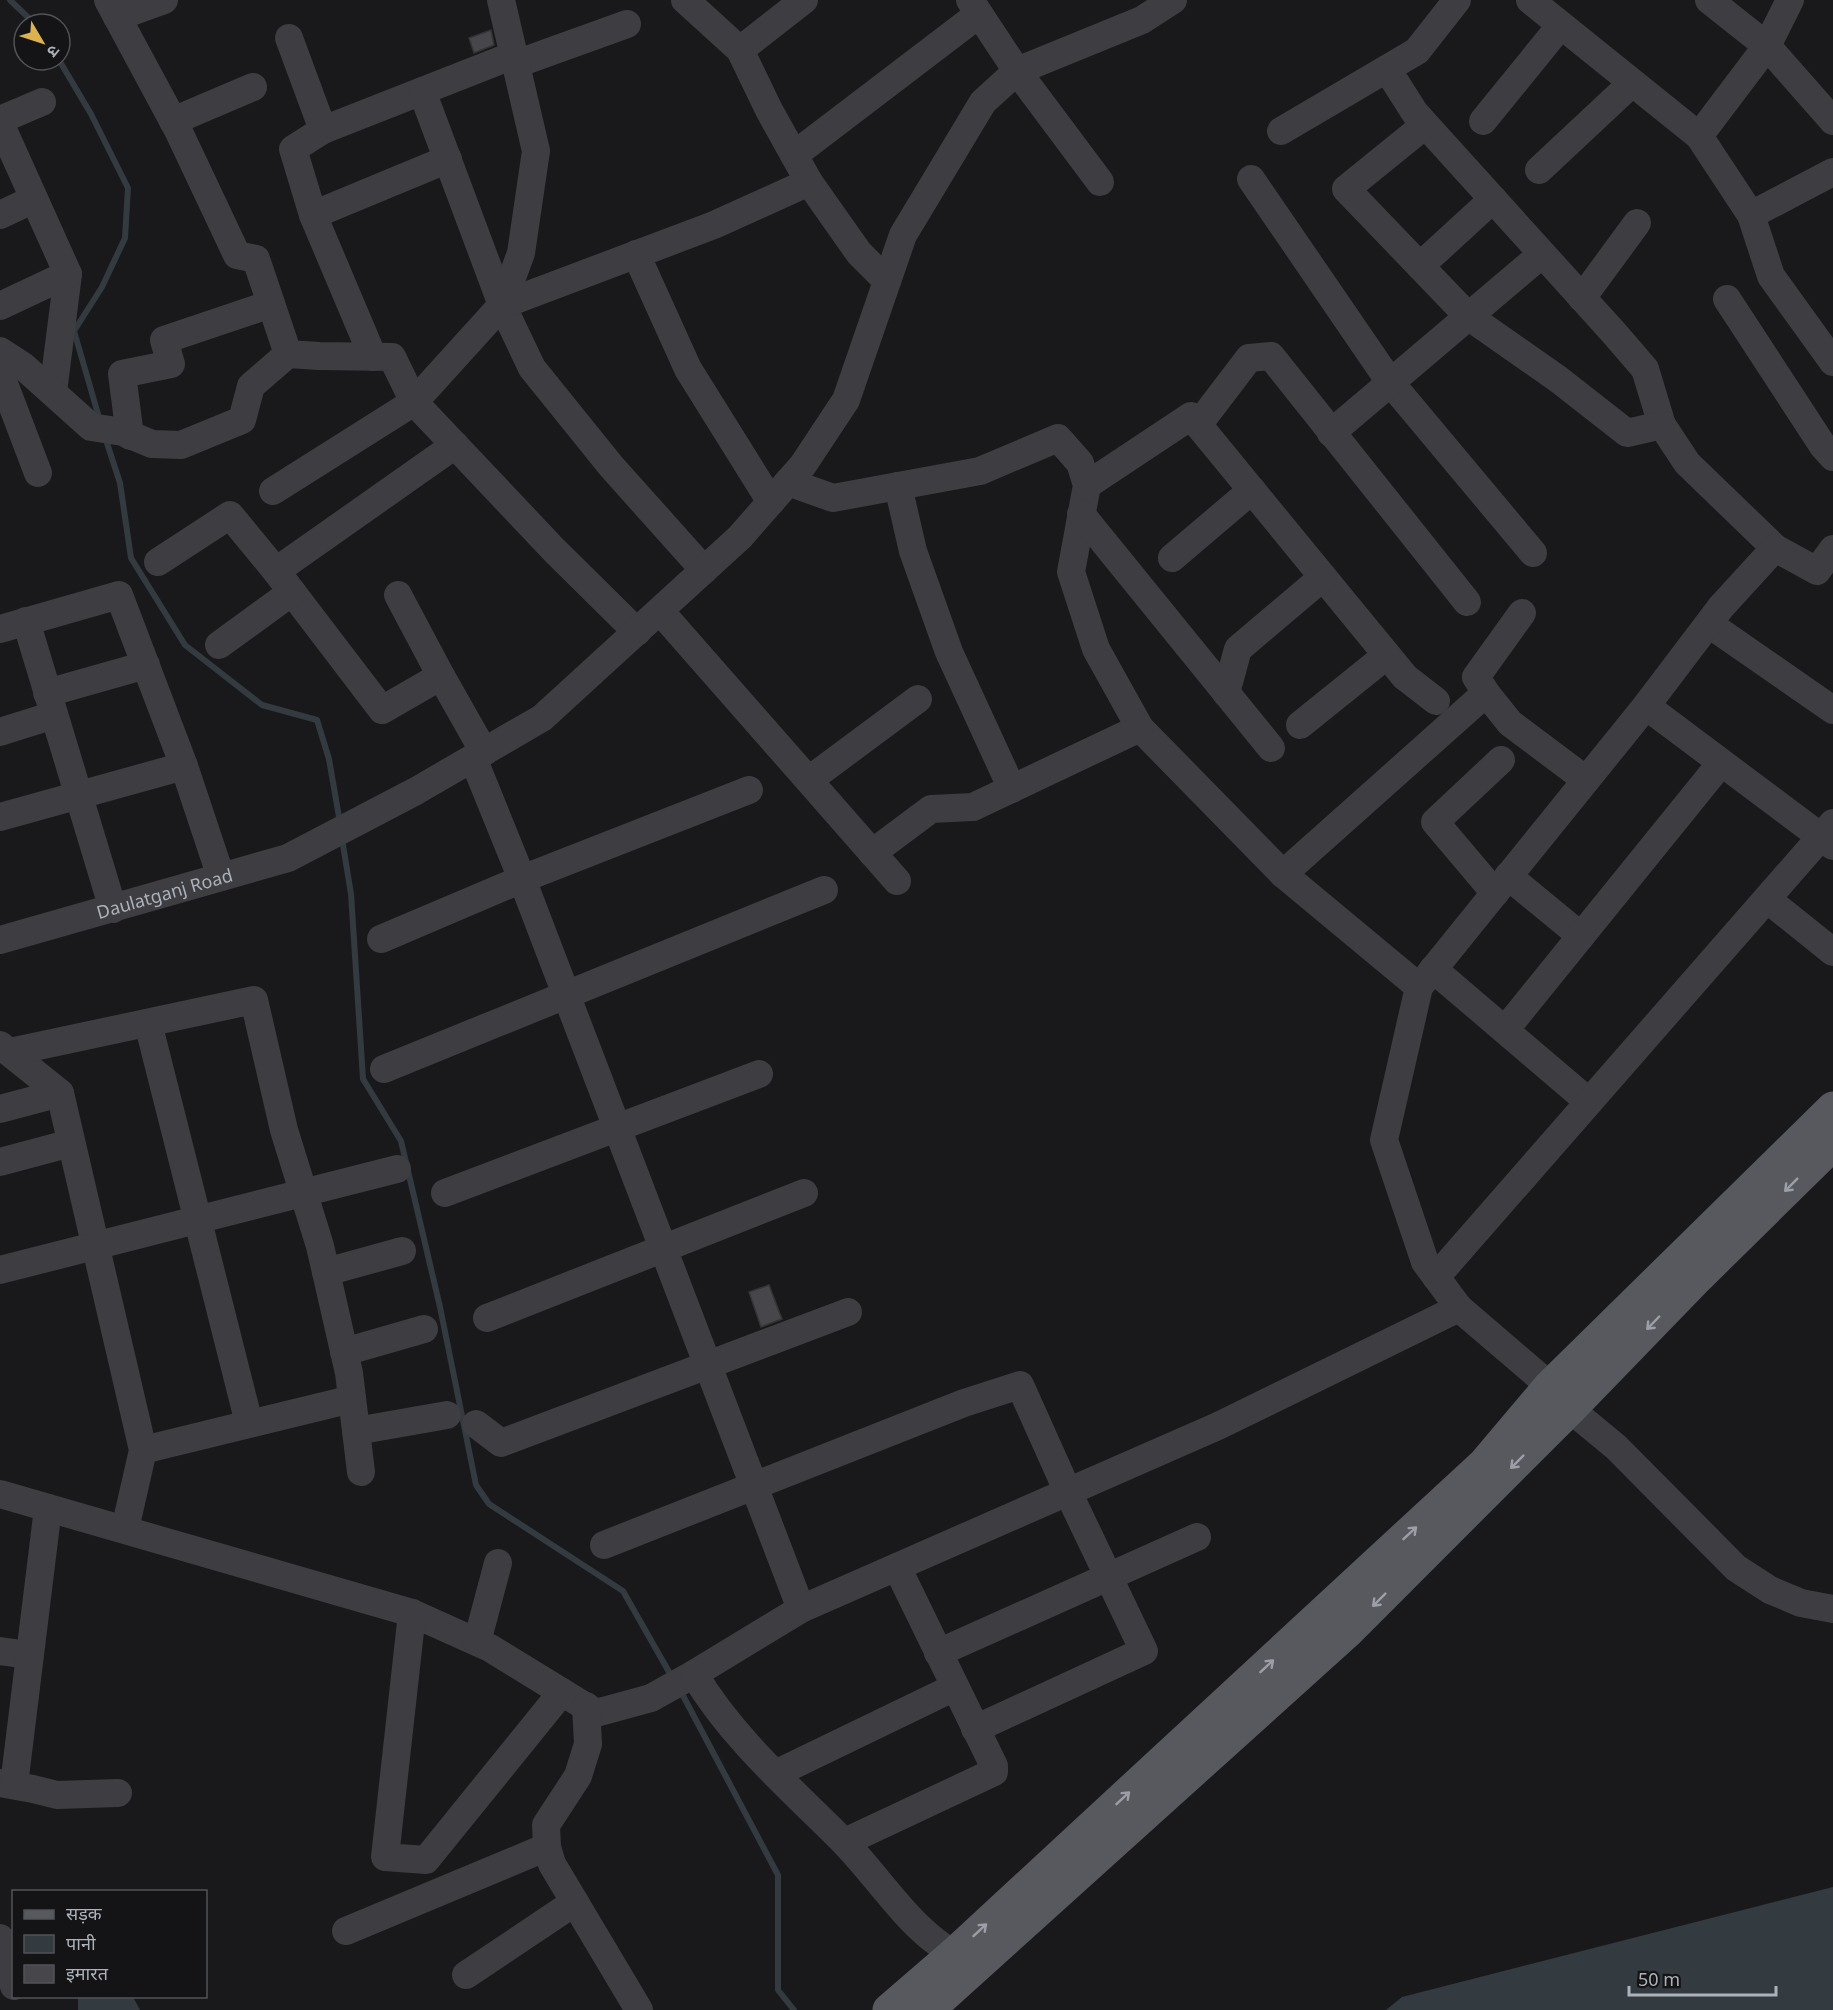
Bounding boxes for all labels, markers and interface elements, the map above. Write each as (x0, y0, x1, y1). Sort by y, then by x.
north arrow (12, 12, 72, 72)
text: उ (42, 41, 65, 62)
street label: Daulatganj Road (94, 862, 235, 924)
one-way arrow (1784, 1178, 1799, 1193)
one-way arrow (1646, 1316, 1661, 1331)
one-way arrow (1509, 1455, 1524, 1470)
one-way arrow (1402, 1526, 1417, 1540)
one-way arrow (1371, 1593, 1386, 1607)
one-way arrow (1259, 1658, 1274, 1673)
one-way arrow (1115, 1791, 1130, 1805)
legend (12, 1890, 207, 1998)
text: सड़क (66, 1901, 103, 1925)
one-way arrow (972, 1923, 987, 1937)
text: पानी (66, 1931, 96, 1955)
scale bar (1629, 1959, 1776, 1997)
text: इमारत (66, 1961, 109, 1985)
text: 50 m (1638, 1967, 1680, 1991)

